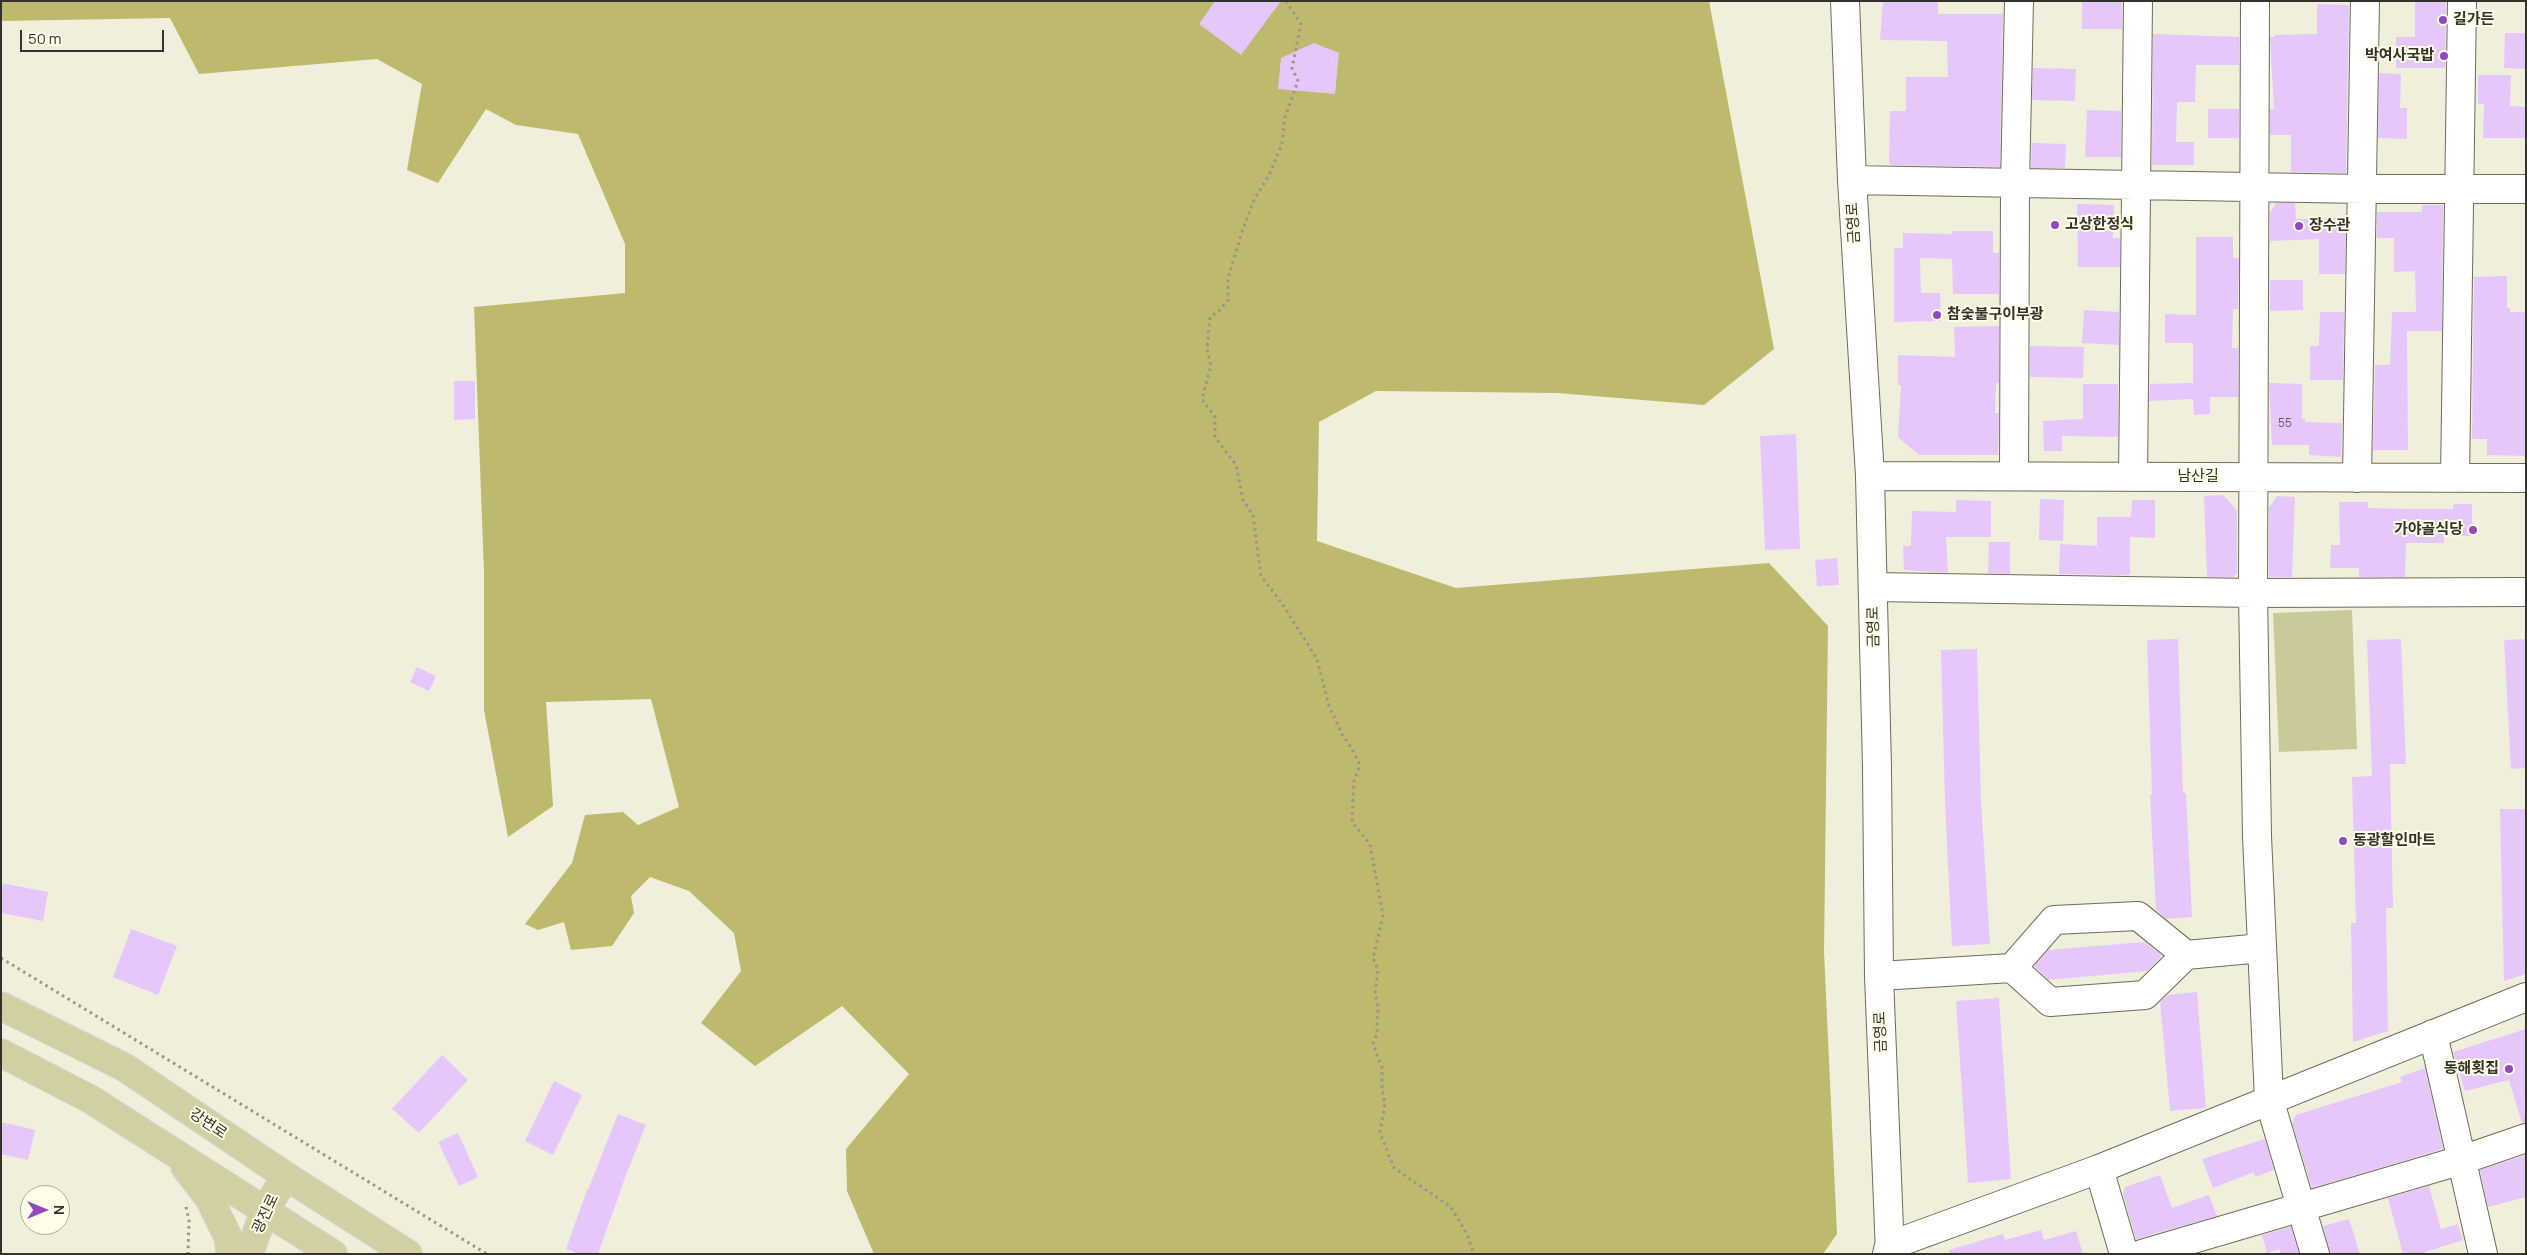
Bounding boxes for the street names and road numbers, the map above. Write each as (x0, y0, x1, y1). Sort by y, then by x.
street label: 금영로 (1844, 202, 1864, 244)
street label: 남산길 (2177, 468, 2219, 486)
street label: 금영로 (1865, 606, 1883, 648)
street label: 금영로 (1871, 1011, 1891, 1053)
street label: 강변로 (186, 1105, 230, 1143)
street label: 광진로 (249, 1191, 283, 1237)

